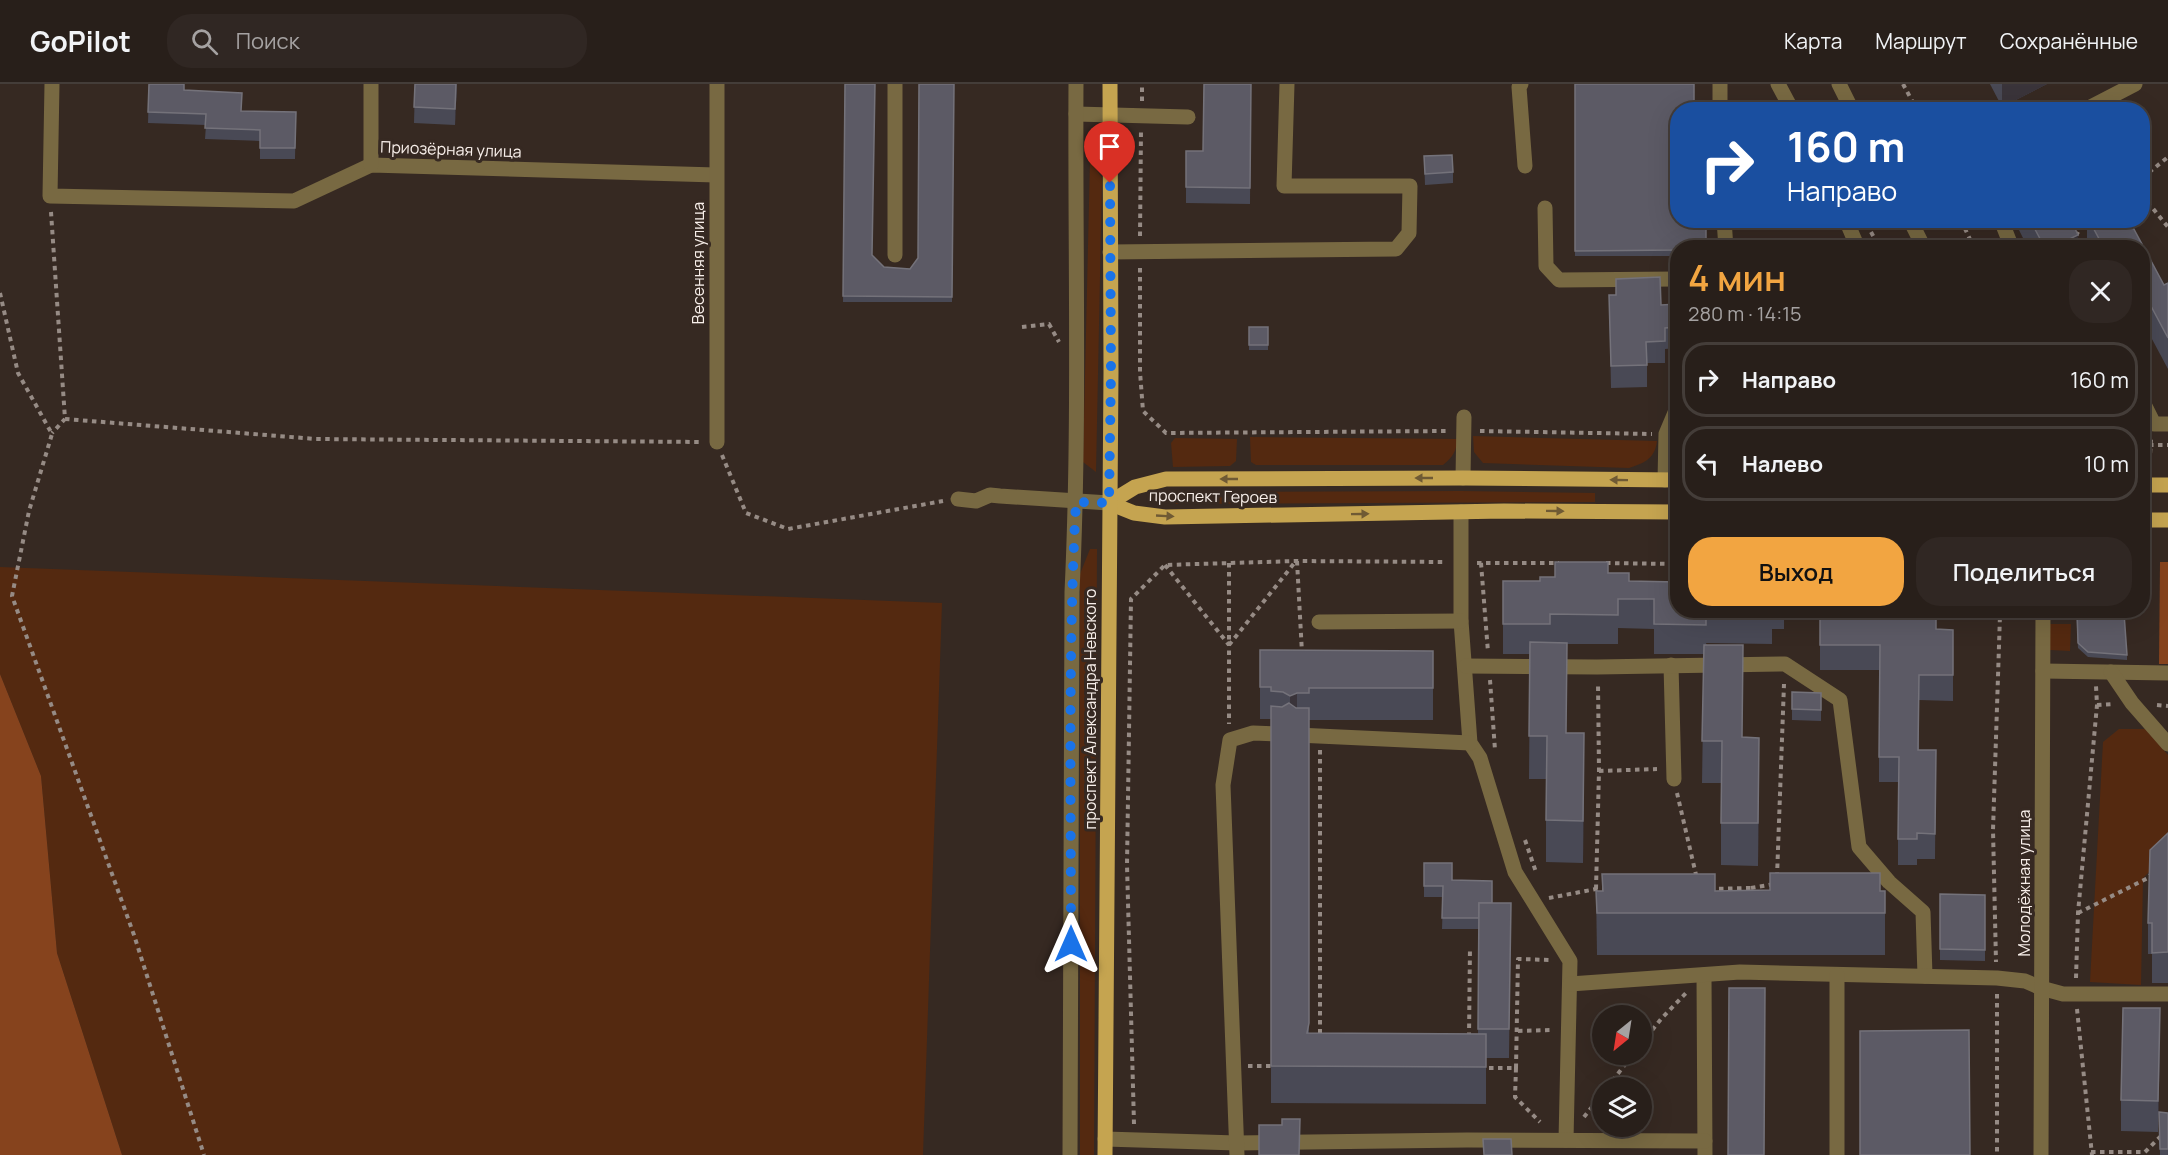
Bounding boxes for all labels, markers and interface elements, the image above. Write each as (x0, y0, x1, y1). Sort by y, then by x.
search box (167, 14, 587, 68)
text: GoPilot (30, 22, 131, 60)
icon: search (188, 25, 221, 58)
text: Поиск (236, 26, 300, 56)
text: Карта (1784, 27, 1842, 55)
text: Маршрут (1875, 27, 1967, 55)
text: Сохранённые (2000, 27, 2138, 55)
text: 160 m (1787, 117, 1905, 175)
pin (1084, 121, 1135, 183)
icon: right (1688, 126, 1766, 204)
icon: arrive (1093, 130, 1126, 163)
street label: Приозёрная улица (380, 136, 522, 162)
text: Направо (1787, 172, 1897, 209)
street label: Весенняя улица (687, 202, 709, 324)
text: 4 мин (1688, 253, 1786, 302)
button: close (2069, 260, 2132, 323)
text: 280 m · 14:15 (1688, 300, 1802, 327)
icon: right (1691, 363, 1724, 396)
text: Направо (1742, 365, 1836, 395)
text: 160 m (2070, 365, 2129, 395)
icon: left (1691, 447, 1724, 480)
text: Налево (1742, 449, 1823, 479)
text: 10 m (2084, 449, 2129, 479)
one-way arrow (1414, 473, 1433, 483)
one-way arrow (1219, 474, 1238, 484)
one-way arrow (1609, 475, 1628, 485)
street label: проспект Героев (1149, 484, 1278, 508)
one-way arrow (1546, 506, 1565, 516)
one-way arrow (1351, 509, 1370, 518)
one-way arrow (1156, 511, 1175, 520)
button: Выход (1688, 537, 1904, 606)
button: Поделиться (1916, 537, 2132, 606)
street label: проспект Александра Невского (1079, 588, 1101, 830)
street label: Молодёжная улица (2013, 810, 2035, 956)
position arrow (1039, 912, 1103, 976)
north arrow (1592, 1005, 1652, 1065)
map controls (1592, 1005, 1652, 1137)
button: layers (1592, 1077, 1652, 1137)

